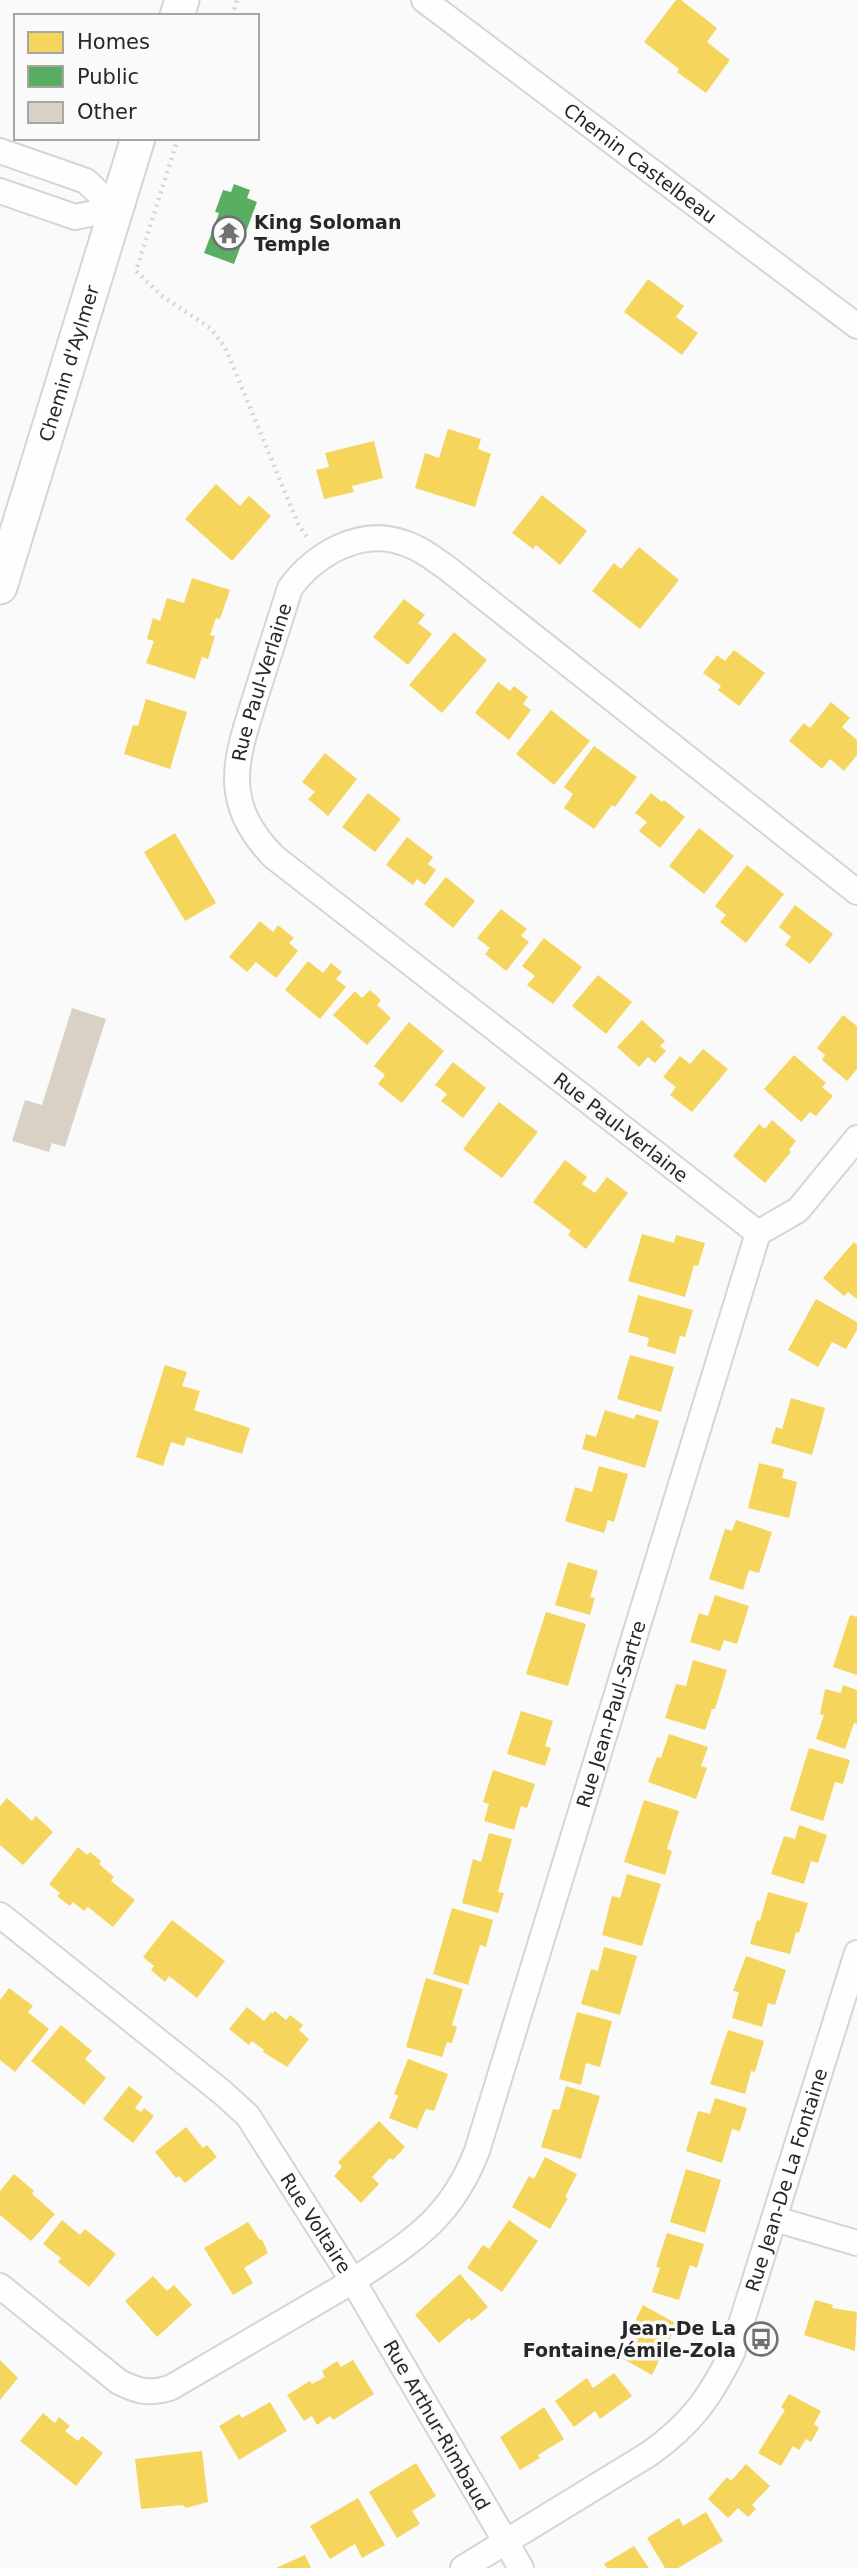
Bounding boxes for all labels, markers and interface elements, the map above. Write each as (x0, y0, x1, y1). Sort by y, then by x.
legend (14, 14, 259, 140)
text: Homes (77, 30, 150, 54)
text: Public (77, 65, 139, 89)
street label: Chemin Castelbeau (560, 98, 721, 228)
text: Other (77, 100, 137, 124)
place label: King Soloman Temple (254, 211, 401, 255)
temple icon: King Soloman Temple (210, 214, 248, 252)
street label: Chemin d'Aylmer (34, 282, 103, 444)
street label: Rue Paul-Verlaine (227, 600, 296, 763)
street label: Rue Paul-Verlaine (549, 1068, 693, 1186)
street label: Rue Jean-Paul-Sartre (572, 1618, 650, 1810)
street label: Rue Jean-De La Fontaine (741, 2065, 831, 2294)
street label: Rue Voltaire (276, 2169, 356, 2277)
place label: Jean-De La Fontaine/émile-Zola (523, 2317, 736, 2361)
bus stop icon: Jean-De La Fontaine/émile-Zola (742, 2320, 780, 2358)
street label: Rue Arthur-Rimbaud (379, 2336, 495, 2514)

